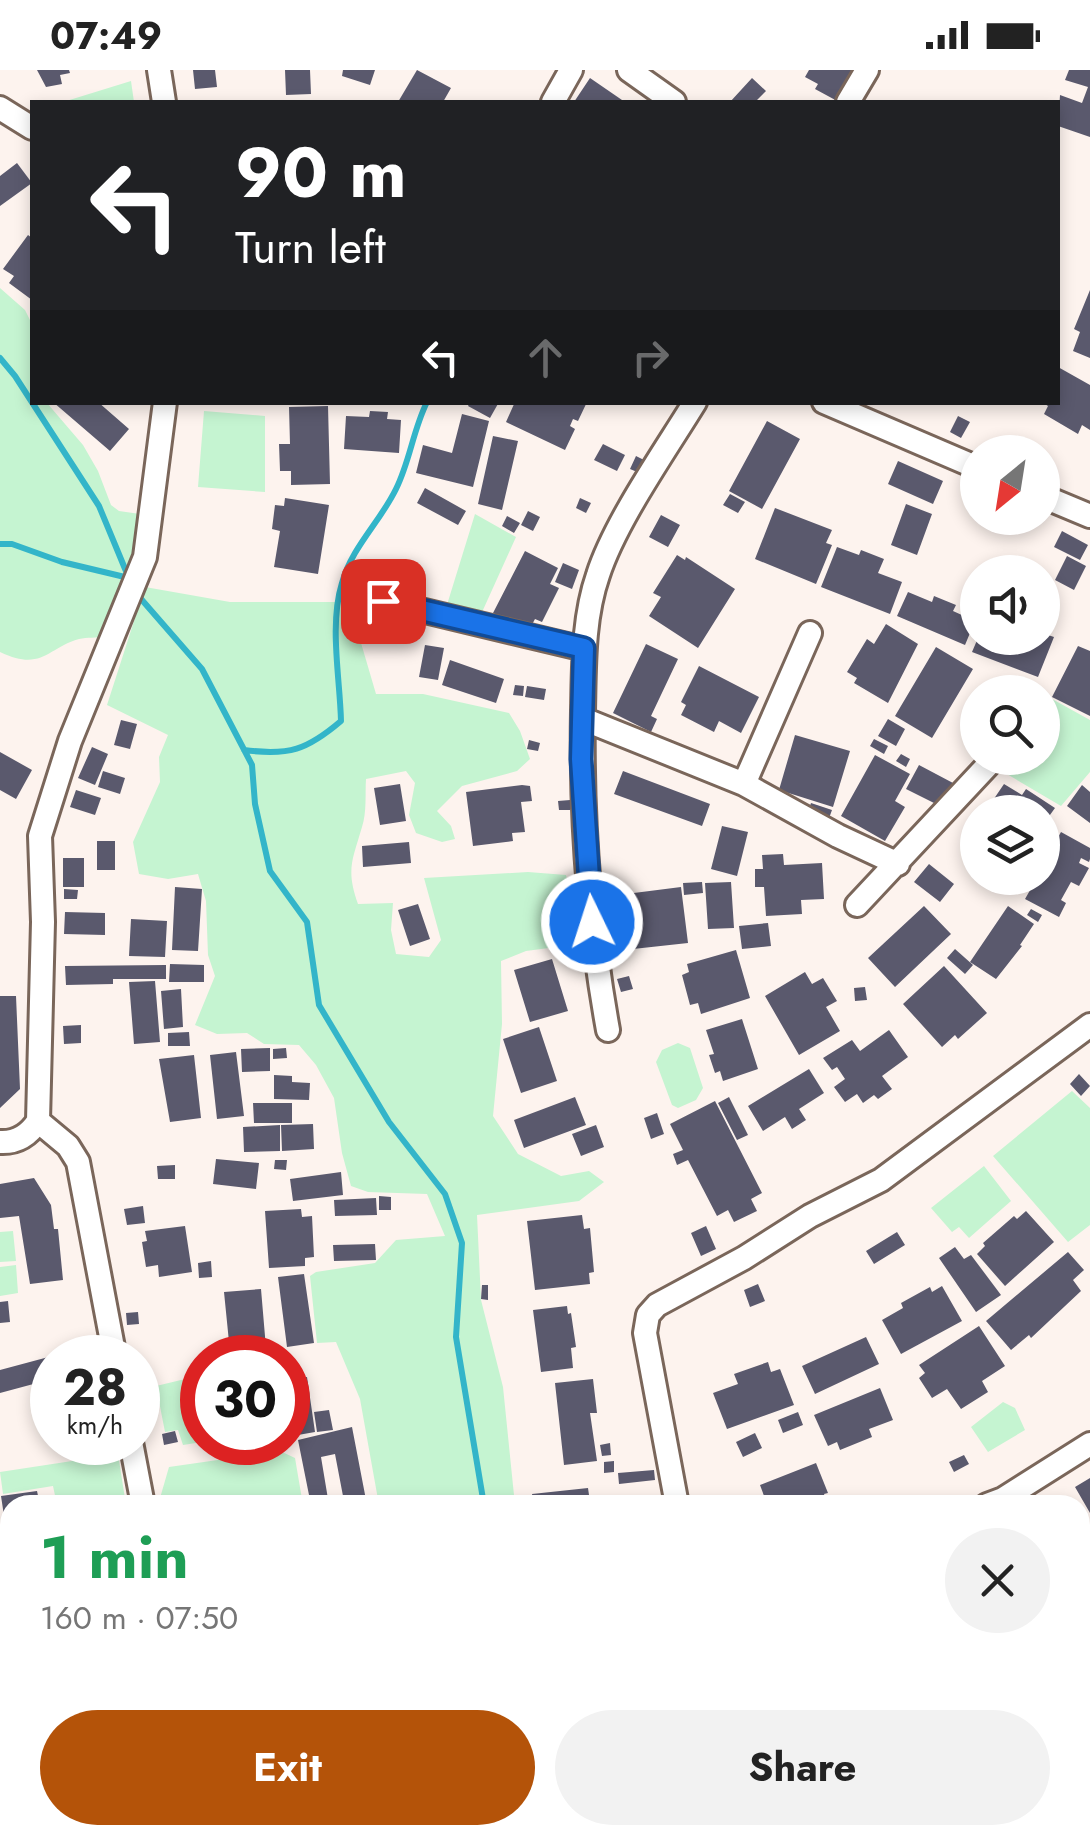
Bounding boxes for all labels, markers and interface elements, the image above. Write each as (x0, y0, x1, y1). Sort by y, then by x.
text: 07:49 (50, 8, 162, 63)
text: 90 m (235, 122, 407, 223)
icon: left (70, 140, 200, 270)
text: Turn left (235, 215, 386, 280)
icon: left (413, 330, 468, 385)
icon: ahead (518, 330, 573, 385)
icon: right (623, 330, 678, 385)
north arrow (960, 435, 1060, 535)
map controls (960, 435, 1060, 895)
button: sound (960, 555, 1060, 655)
pin (341, 559, 426, 644)
icon: arrive (356, 574, 411, 629)
button: search (960, 675, 1060, 775)
button: layers (960, 795, 1060, 895)
position arrow (540, 870, 644, 974)
speed limit sign: 30 (180, 1335, 310, 1465)
text: 28 (63, 1351, 127, 1424)
text: km/h (67, 1407, 123, 1443)
text: 1 min (40, 1514, 189, 1601)
button: close (945, 1528, 1050, 1633)
text: 160 m · 07:50 (40, 1595, 238, 1641)
button: Exit (40, 1710, 535, 1825)
button: Share (555, 1710, 1050, 1825)

